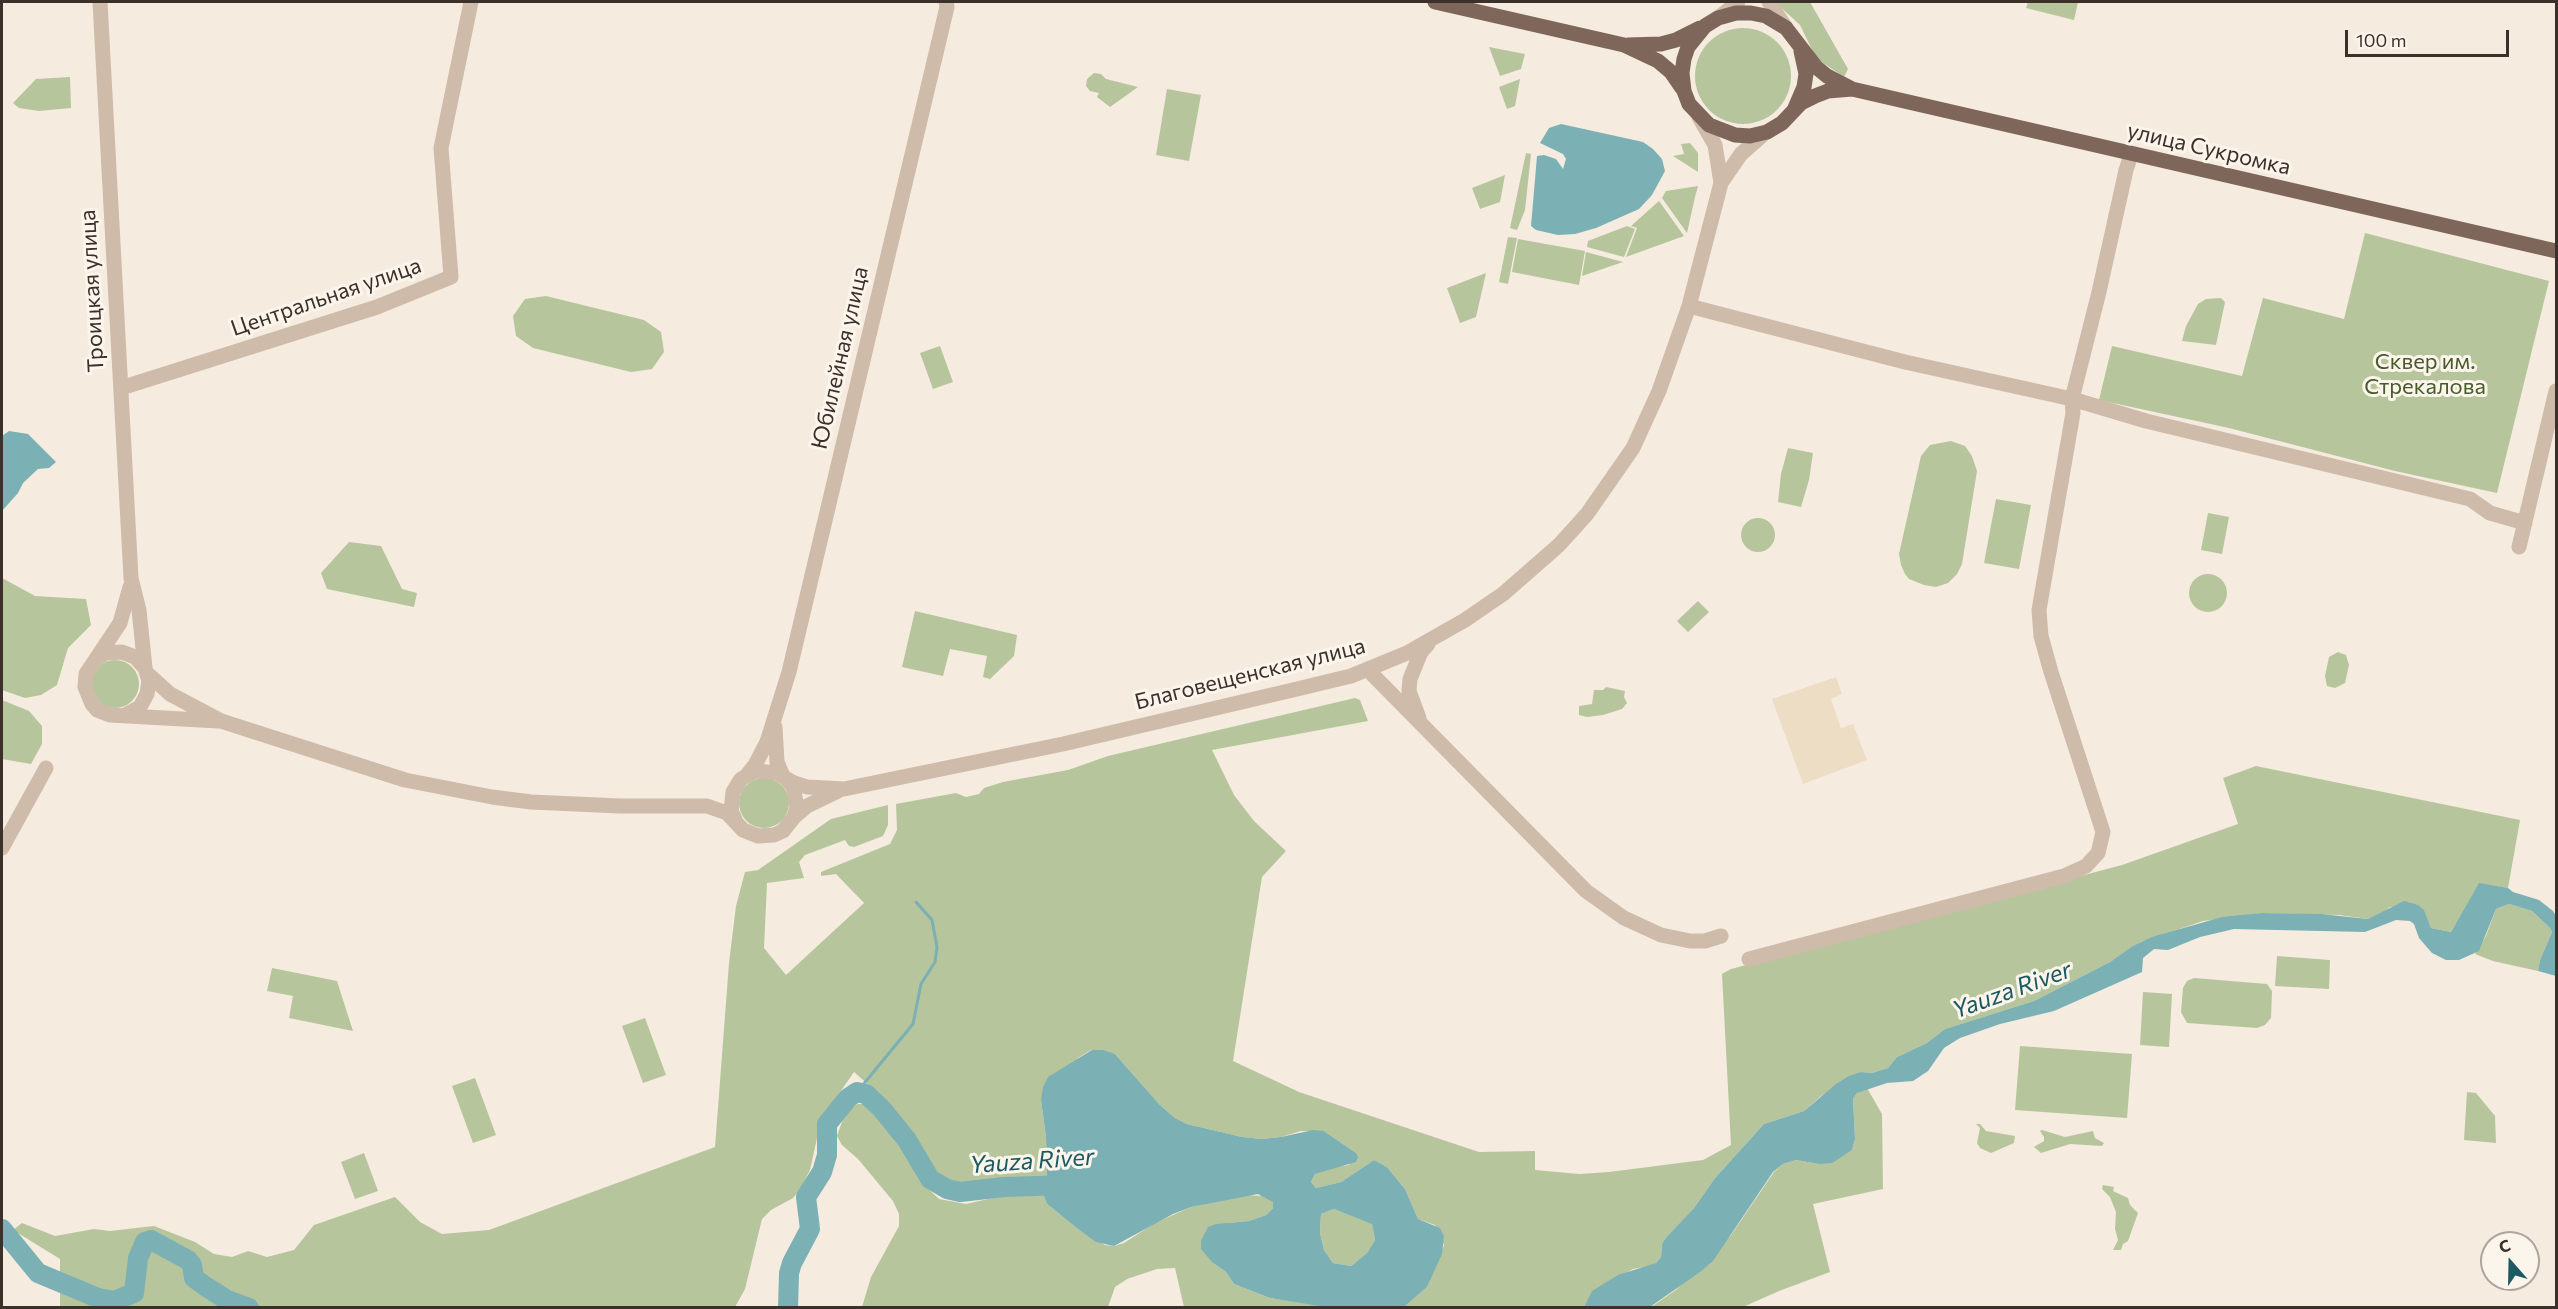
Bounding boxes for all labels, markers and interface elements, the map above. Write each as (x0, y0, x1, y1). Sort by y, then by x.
scale bar (2348, 18, 2512, 56)
text: 100 m (2356, 29, 2406, 51)
street label: улица Сукромка (2125, 117, 2293, 181)
street label: Троицкая улица (75, 209, 109, 373)
street label: Центральная улица (227, 252, 425, 342)
street label: Юбилейная улица (806, 264, 874, 452)
park label: Сквер им. Стрекалова (2364, 349, 2486, 400)
street label: Благовещенская улица (1132, 633, 1368, 715)
water label: Yauza River (1948, 955, 2076, 1025)
water label: Yauza River (969, 1142, 1095, 1180)
north arrow (2480, 1231, 2540, 1291)
text: С (2496, 1235, 2513, 1256)

